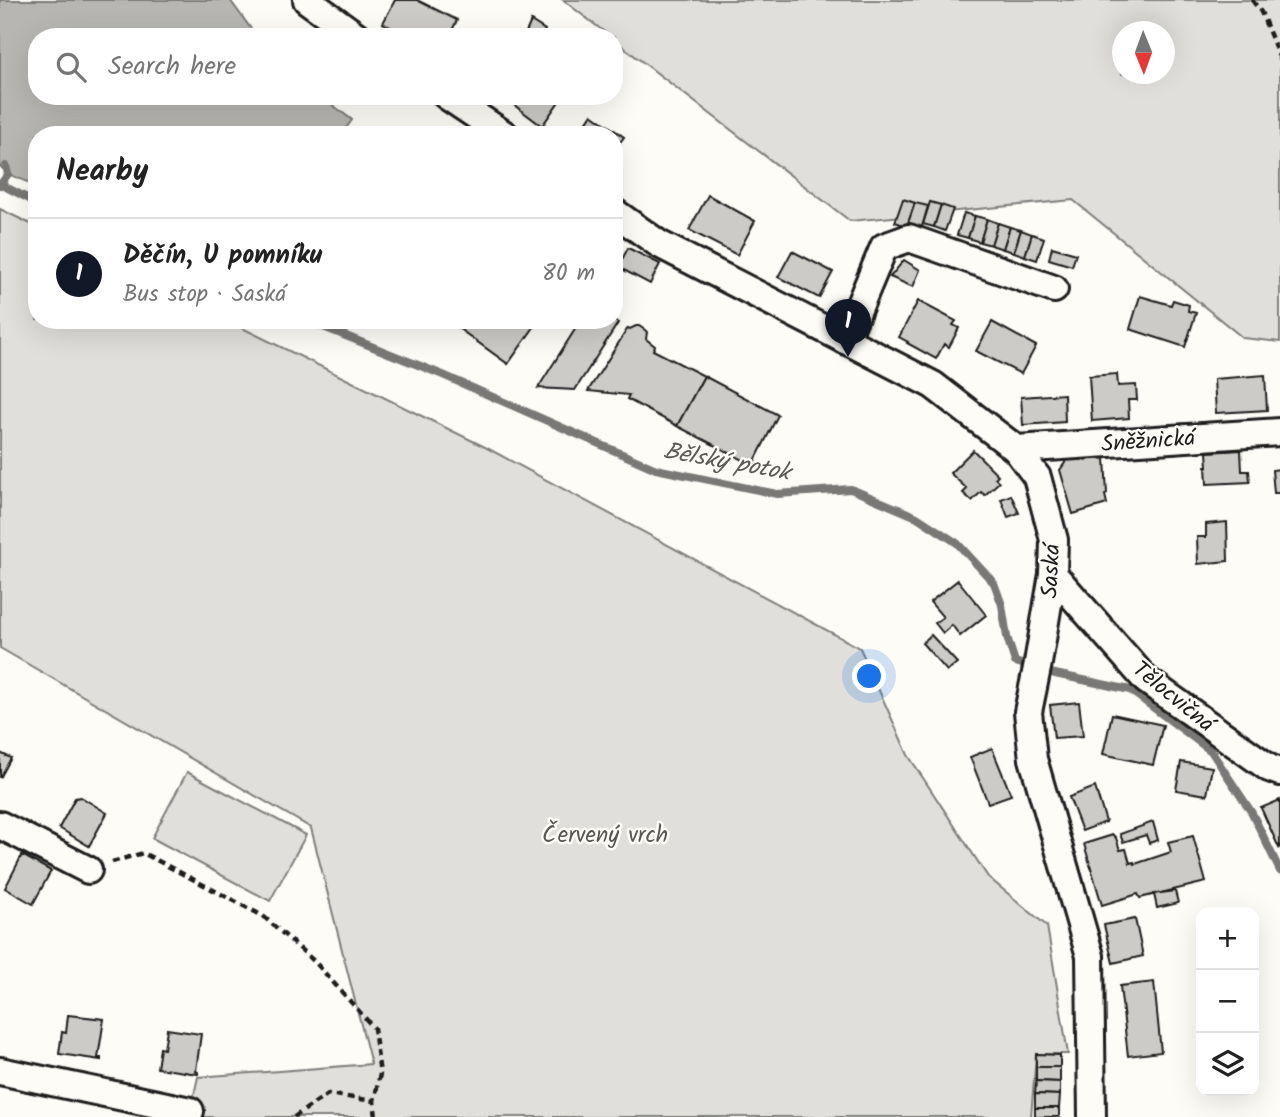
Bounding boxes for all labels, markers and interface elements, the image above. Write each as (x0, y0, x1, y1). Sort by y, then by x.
north arrow (1112, 21, 1175, 84)
search box (28, 28, 623, 105)
text: Search here (108, 46, 236, 88)
icon: search (52, 48, 90, 86)
text: Nearby (56, 148, 148, 196)
text: Děčín, U pomníku (123, 235, 322, 277)
text: 1 (76, 256, 82, 292)
text: 80 m (542, 256, 595, 292)
text: Bus stop · Saská (123, 277, 286, 313)
pin: 1 (825, 299, 871, 357)
street label: Sněžnická (1100, 421, 1198, 463)
water label: Bělský potok (660, 432, 797, 493)
street label: Saská (1033, 541, 1072, 599)
street label: Tělocvičná (1124, 653, 1224, 743)
your location (852, 659, 886, 693)
park label: Červený vrch (542, 818, 668, 854)
map controls (1196, 907, 1259, 1096)
button: + (1196, 907, 1259, 970)
button: − (1196, 970, 1259, 1033)
button: layers (1196, 1033, 1259, 1096)

